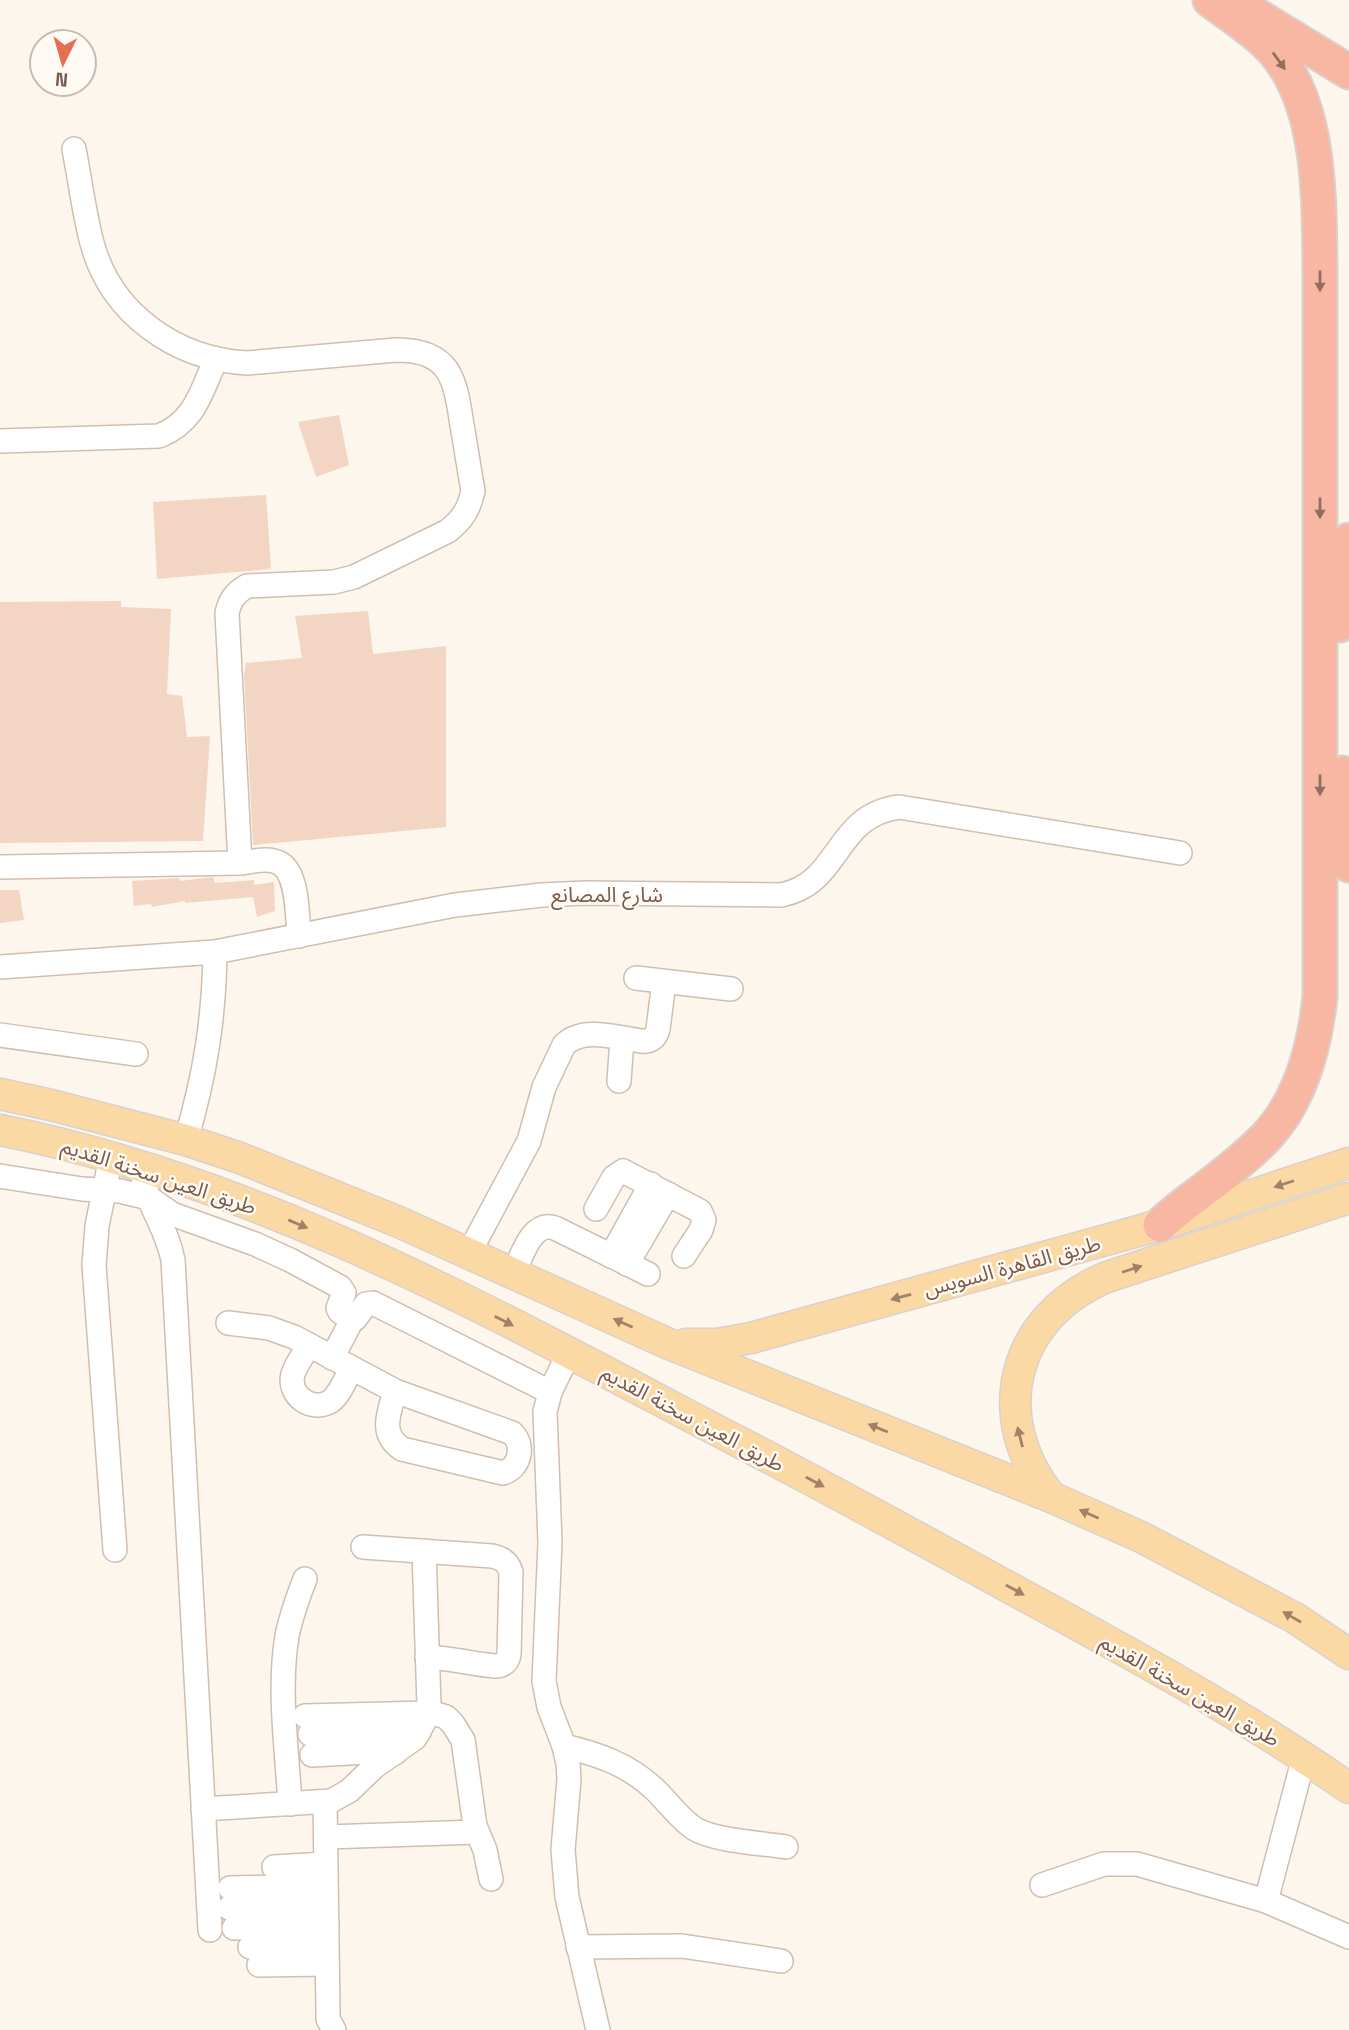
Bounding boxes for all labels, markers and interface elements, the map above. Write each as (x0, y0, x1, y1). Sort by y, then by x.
north arrow (28, 28, 98, 98)
one-way arrow (1272, 52, 1286, 70)
text: N (54, 66, 69, 92)
one-way arrow (1314, 270, 1326, 292)
one-way arrow (1314, 497, 1326, 519)
one-way arrow (1314, 774, 1326, 796)
street label: شارع المصانع (551, 881, 663, 910)
street label: طريق العين سخنة القديم (58, 1132, 260, 1222)
one-way arrow (1273, 1179, 1294, 1190)
one-way arrow (288, 1218, 308, 1230)
street label: طريق القاهرة السويس (921, 1229, 1103, 1303)
one-way arrow (1122, 1263, 1143, 1274)
one-way arrow (891, 1292, 912, 1302)
one-way arrow (494, 1315, 514, 1326)
one-way arrow (612, 1317, 633, 1328)
street label: طريق العين سخنة القديم (596, 1358, 789, 1479)
one-way arrow (868, 1422, 889, 1433)
one-way arrow (1014, 1426, 1025, 1448)
one-way arrow (805, 1476, 824, 1488)
one-way arrow (1079, 1508, 1099, 1520)
one-way arrow (1005, 1584, 1024, 1596)
one-way arrow (1282, 1610, 1301, 1623)
street label: طريق العين سخنة القديم (1094, 1627, 1285, 1754)

